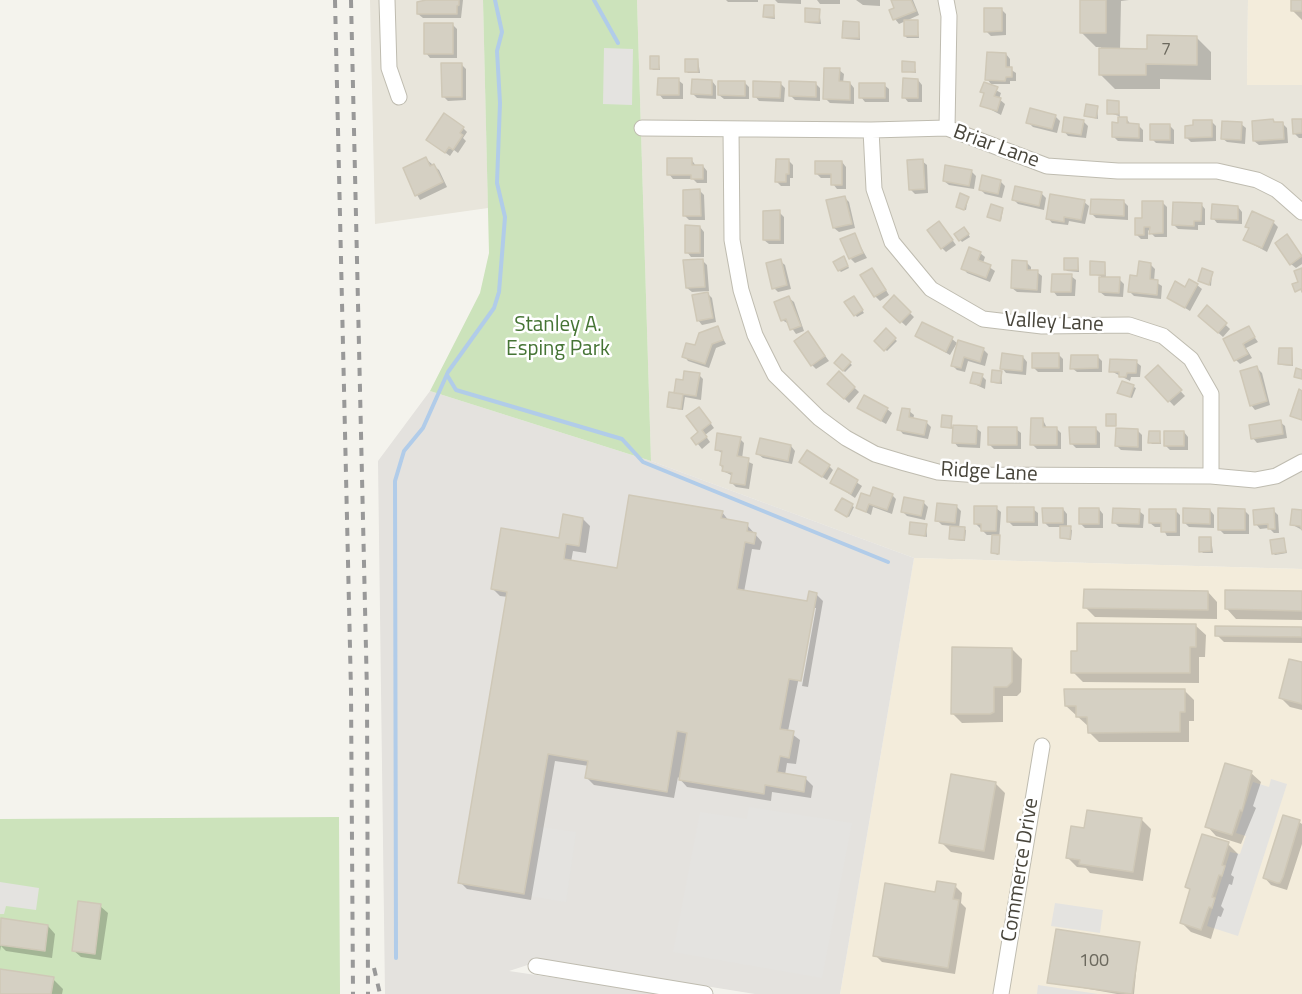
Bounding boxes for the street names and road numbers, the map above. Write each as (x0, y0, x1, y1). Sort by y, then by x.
street label: Briar Lane (950, 120, 1042, 174)
street label: Valley Lane (1004, 308, 1104, 338)
street label: Ridge Lane (940, 458, 1038, 488)
street label: Commerce Drive (997, 796, 1045, 944)

